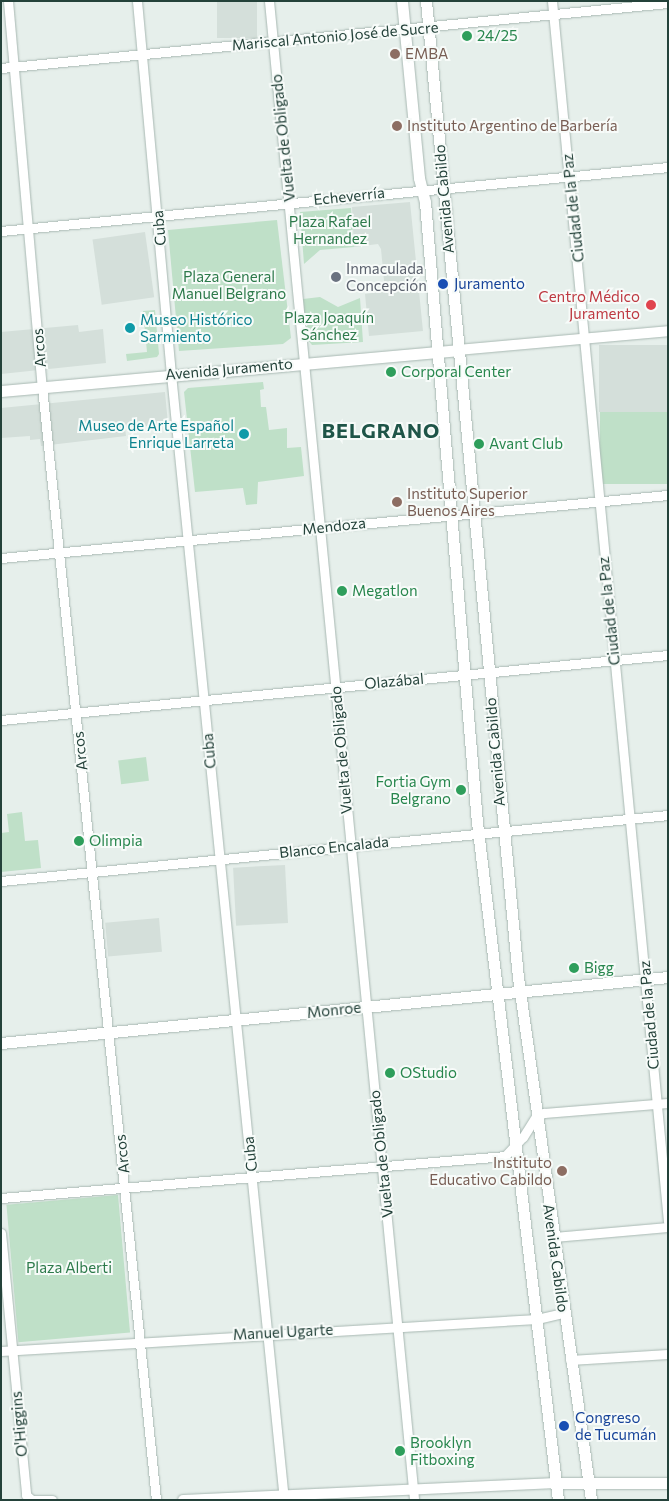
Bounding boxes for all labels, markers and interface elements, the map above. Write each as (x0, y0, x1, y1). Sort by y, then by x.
street label: Mariscal Antonio José de Sucre (231, 18, 439, 54)
place label: 24/25 (477, 27, 518, 45)
marker: 24/25 (461, 30, 473, 42)
place label: EMBA (405, 45, 448, 63)
marker: EMBA (389, 48, 401, 60)
street label: Vuelta de Obligado (267, 73, 299, 203)
place label: Instituto Argentino de Barbería (407, 117, 618, 135)
marker: Instituto Argentino de Barbería (391, 120, 403, 132)
street label: Avenida Cabildo (430, 144, 458, 254)
street label: Ciudad de la Paz (558, 153, 588, 263)
street label: Echeverría (312, 183, 386, 209)
street label: Cuba (148, 210, 170, 246)
park label: Plaza Rafael Hernandez (289, 212, 371, 247)
place label: Inmaculada Concepción (346, 259, 427, 294)
park label: Plaza General Manuel Belgrano (172, 267, 286, 302)
marker: Inmaculada Concepción (330, 271, 342, 283)
place label: Juramento (454, 275, 525, 293)
marker: Juramento (436, 277, 450, 291)
place label: Centro Médico Juramento (538, 287, 640, 322)
marker: Centro Médico Juramento (644, 298, 658, 312)
park label: Plaza Joaquín Sánchez (284, 308, 374, 343)
place label: Museo Histórico Sarmiento (140, 310, 252, 345)
marker: Museo Histórico Sarmiento (124, 322, 136, 334)
street label: Arcos (28, 328, 50, 368)
street label: Avenida Juramento (164, 354, 294, 384)
place label: Corporal Center (401, 363, 511, 381)
marker: Corporal Center (385, 366, 397, 378)
place label: Museo de Arte Español Enrique Larreta (78, 416, 234, 451)
district label: BELGRANO (321, 418, 441, 442)
marker: Museo de Arte Español Enrique Larreta (238, 428, 250, 440)
place label: Avant Club (489, 435, 563, 453)
marker: Avant Club (473, 438, 485, 450)
place label: Instituto Superior Buenos Aires (407, 484, 528, 519)
marker: Instituto Superior Buenos Aires (391, 496, 403, 508)
street label: Mendoza (301, 514, 367, 538)
street label: Ciudad de la Paz (594, 556, 624, 666)
place label: Megatlon (352, 582, 418, 600)
marker: Megatlon (336, 585, 348, 597)
street label: Olazábal (363, 669, 425, 693)
street label: Vuelta de Obligado (326, 685, 356, 815)
street label: Avenida Cabildo (481, 697, 509, 807)
street label: Arcos (69, 731, 91, 771)
street label: Cuba (198, 733, 220, 769)
place label: Fortia Gym Belgrano (376, 772, 451, 807)
marker: Fortia Gym Belgrano (455, 784, 467, 796)
place label: Olimpia (89, 832, 143, 850)
street label: Blanco Encalada (278, 832, 390, 862)
marker: Olimpia (73, 835, 85, 847)
place label: Bigg (584, 959, 614, 977)
street label: Ciudad de la Paz (635, 960, 663, 1070)
marker: Bigg (568, 962, 580, 974)
street label: Monroe (306, 998, 362, 1022)
place label: OStudio (400, 1064, 457, 1082)
marker: OStudio (384, 1067, 396, 1079)
street label: Vuelta de Obligado (365, 1089, 397, 1219)
street label: Arcos (111, 1134, 133, 1174)
street label: Cuba (239, 1135, 261, 1173)
place label: Instituto Educativo Cabildo (429, 1153, 552, 1188)
marker: Instituto Educativo Cabildo (556, 1165, 568, 1177)
street label: Avenida Cabildo (539, 1203, 573, 1313)
park label: Plaza Alberti (26, 1259, 112, 1277)
street label: Manuel Ugarte (232, 1320, 334, 1344)
street label: O'Higgins (7, 1390, 31, 1458)
place label: Congreso de Tucumán (575, 1408, 656, 1443)
marker: Congreso de Tucumán (557, 1419, 571, 1433)
place label: Brooklyn Fitboxing (410, 1433, 475, 1468)
marker: Brooklyn Fitboxing (394, 1445, 406, 1457)

